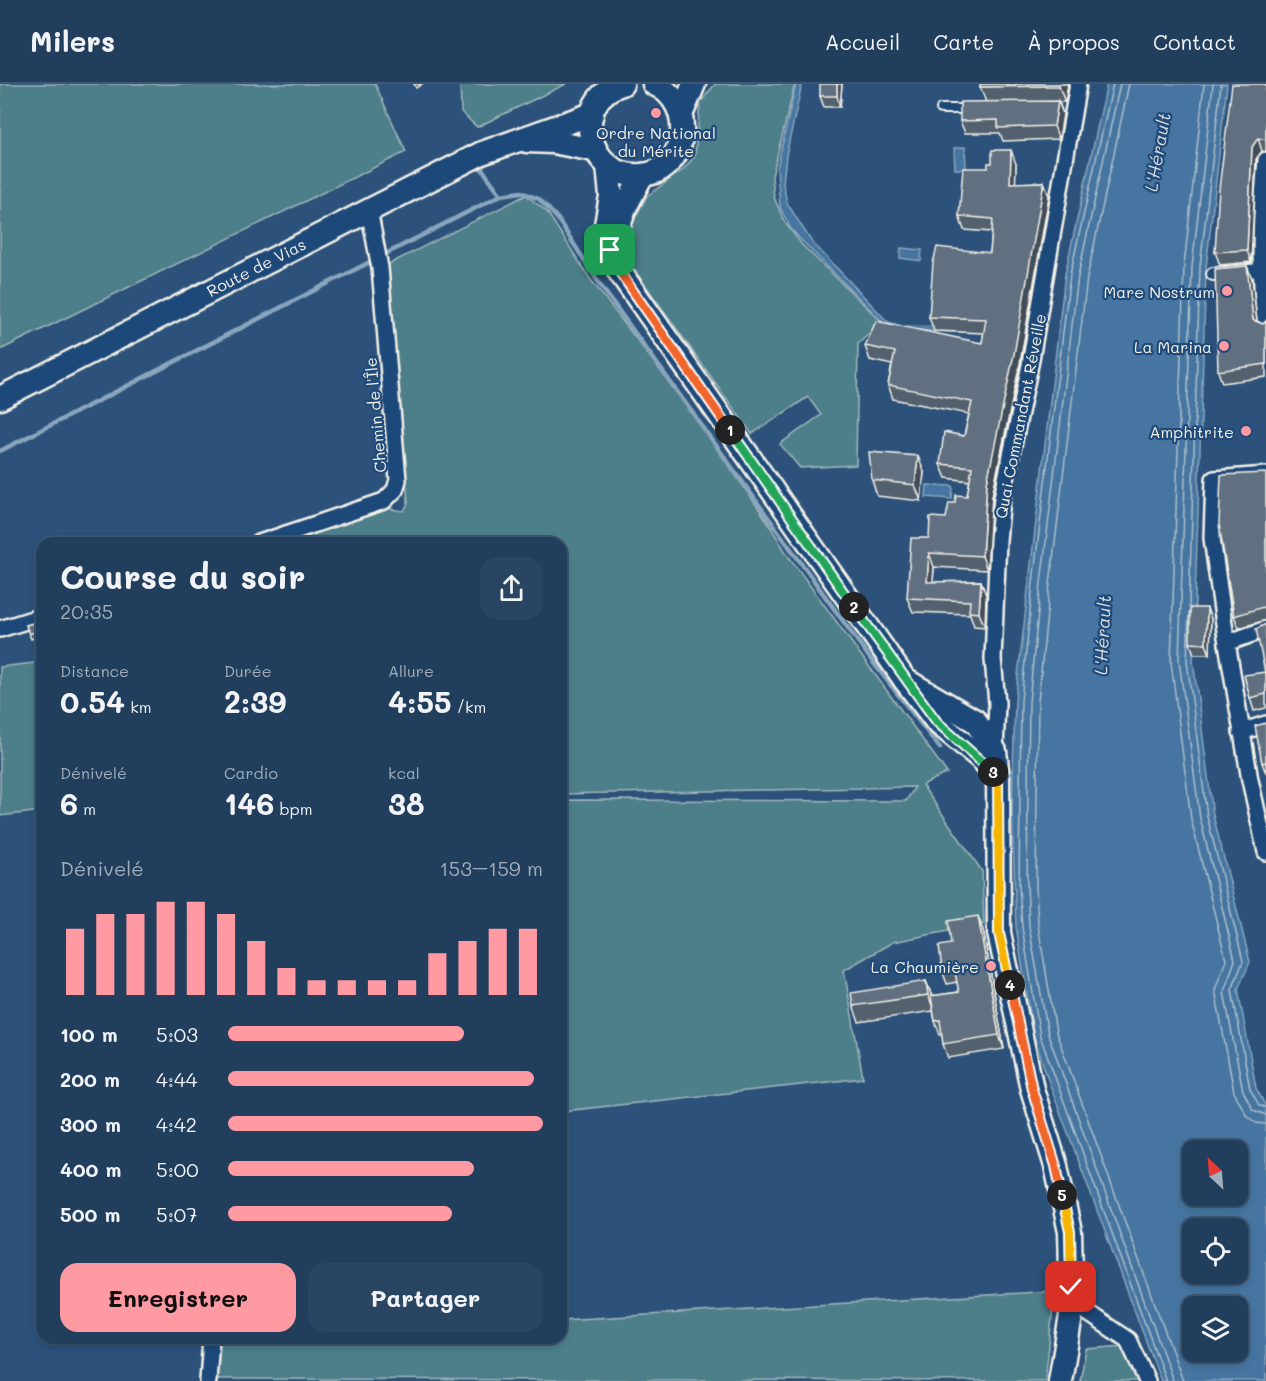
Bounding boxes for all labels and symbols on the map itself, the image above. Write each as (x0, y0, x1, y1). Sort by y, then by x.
marker: Ordre National du Mérite (649, 106, 663, 120)
water label: L'Hérault (1138, 111, 1176, 193)
place label: Ordre National du Mérite (596, 122, 716, 161)
pin (584, 224, 635, 275)
street label: Route de Vias (203, 233, 309, 301)
place label: Mare Nostrum (1104, 281, 1215, 302)
marker: Mare Nostrum (1220, 284, 1234, 298)
street label: Quai Commandant Réveille (990, 312, 1050, 520)
place label: La Marina (1134, 336, 1212, 357)
marker: La Marina (1217, 339, 1231, 353)
street label: Chemin de l'Île (360, 356, 390, 474)
pin: 1 (715, 415, 745, 445)
place label: Amphitrite (1149, 421, 1234, 442)
marker: Amphitrite (1239, 424, 1253, 438)
pin: 2 (839, 592, 869, 622)
water label: L'Hérault (1088, 594, 1116, 676)
pin: 3 (978, 757, 1008, 787)
place label: La Chaumière (871, 956, 979, 977)
marker: La Chaumière (984, 959, 998, 973)
pin: 4 (995, 970, 1025, 1000)
north arrow (1182, 1140, 1248, 1206)
pin: 5 (1047, 1180, 1077, 1210)
pin (1045, 1261, 1096, 1312)

